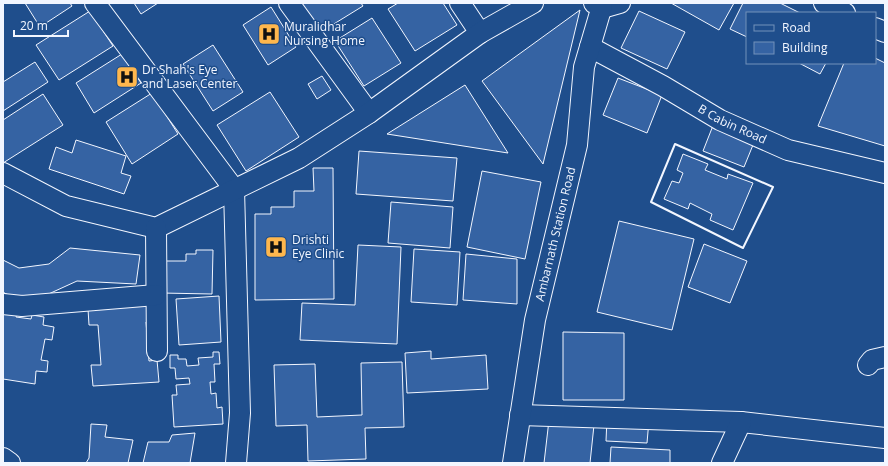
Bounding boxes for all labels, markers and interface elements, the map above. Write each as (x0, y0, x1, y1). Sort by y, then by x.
scale bar (14, 12, 68, 38)
legend (746, 12, 876, 64)
text: 20 m (20, 17, 48, 34)
place label: Muralidhar Nursing Home (284, 18, 365, 49)
text: Road (782, 19, 811, 36)
hospital icon: Muralidhar Nursing Home (256, 21, 282, 47)
text: Building (782, 39, 828, 56)
place label: Dr Shah's Eye and Laser Center (142, 61, 238, 92)
hospital icon: Dr Shah's Eye and Laser Center (114, 64, 140, 90)
street label: B Cabin Road (695, 100, 770, 148)
street label: Ambarnath Station Road (531, 165, 579, 303)
place label: Drishti Eye Clinic (292, 231, 345, 262)
hospital icon: Drishti Eye Clinic (263, 234, 289, 260)

